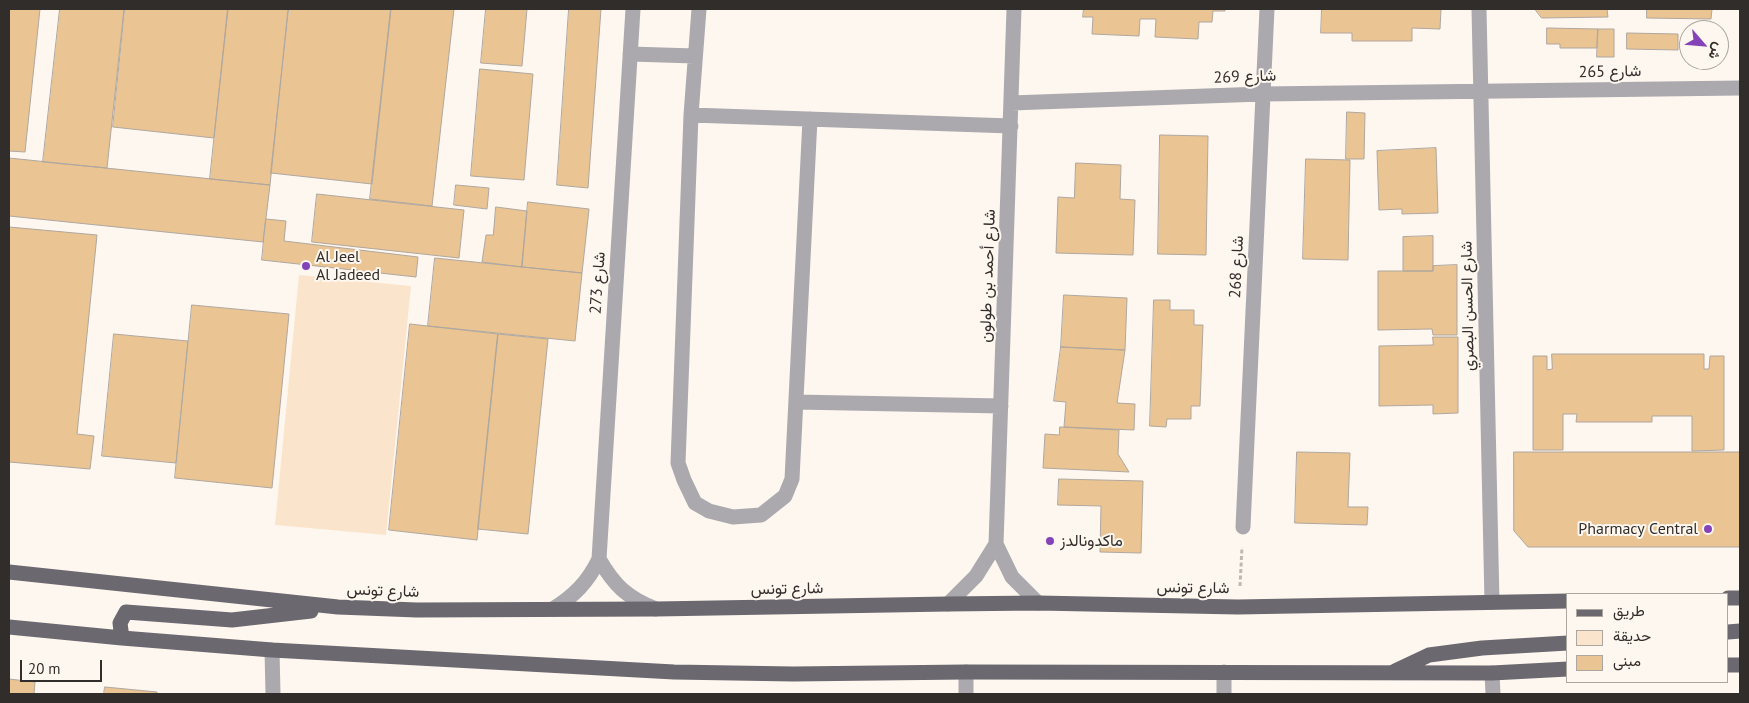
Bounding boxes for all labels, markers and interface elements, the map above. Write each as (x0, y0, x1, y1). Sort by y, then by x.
north arrow (1679, 20, 1729, 70)
text: ش (1705, 40, 1728, 63)
street label: شارع 265 (1579, 62, 1641, 82)
street label: شارع 269 (1213, 66, 1277, 88)
street label: شارع أحمد بن طولون (976, 209, 1000, 343)
street label: شارع 268 (1226, 235, 1248, 299)
street label: شارع الحسن البصري (1457, 241, 1479, 371)
place label: Al Jeel Al Jadeed (316, 247, 380, 285)
street label: شارع 273 (586, 251, 610, 315)
marker: Al Jeel Al Jadeed (300, 260, 312, 272)
place label: Pharmacy Central (1578, 519, 1698, 539)
marker: Pharmacy Central (1702, 523, 1714, 535)
place label: ماكدونالدز (1060, 531, 1123, 551)
marker: ماكدونالدز (1044, 535, 1056, 547)
street label: شارع تونس (1156, 578, 1230, 598)
street label: شارع تونس (750, 579, 824, 599)
street label: شارع تونس (346, 580, 420, 602)
legend (1566, 593, 1729, 683)
text: طريق (1613, 601, 1645, 620)
text: حديقة (1613, 626, 1651, 645)
scale bar (22, 650, 105, 682)
text: مبنى (1613, 651, 1641, 670)
text: 20 m (28, 659, 61, 678)

